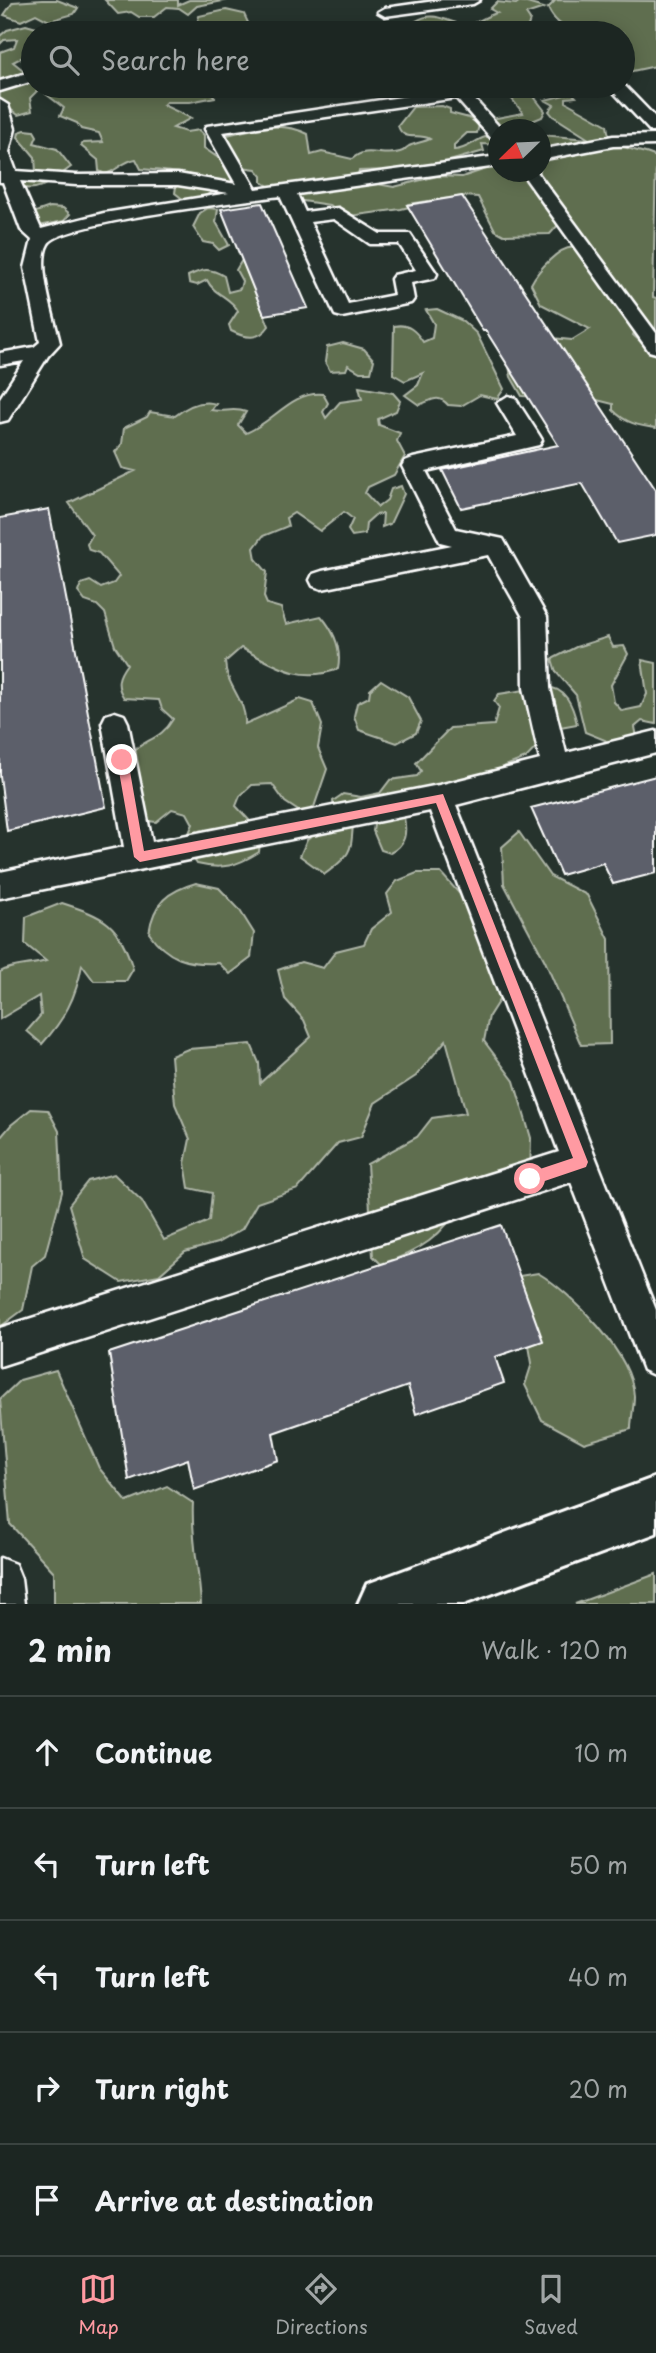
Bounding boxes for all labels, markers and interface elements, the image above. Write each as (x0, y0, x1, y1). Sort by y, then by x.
search box (21, 21, 635, 98)
text: Search here (101, 40, 250, 79)
icon: search (45, 41, 83, 79)
north arrow (488, 119, 551, 182)
route end (106, 744, 137, 775)
route start (514, 1163, 545, 1194)
text: 2 min (28, 1627, 112, 1672)
text: Walk · 120 m (481, 1632, 628, 1667)
icon: ahead (28, 1733, 66, 1771)
text: Continue (95, 1733, 212, 1772)
text: 10 m (574, 1735, 628, 1770)
icon: left (28, 1845, 66, 1883)
text: Turn left (95, 1845, 210, 1884)
text: 50 m (568, 1847, 628, 1882)
icon: left (28, 1957, 66, 1995)
text: Turn left (95, 1957, 210, 1996)
text: 40 m (568, 1959, 628, 1994)
icon: right (28, 2069, 66, 2107)
text: Turn right (95, 2069, 229, 2108)
text: 20 m (569, 2071, 628, 2106)
icon: arrive (28, 2181, 66, 2219)
text: Arrive at destination (95, 2181, 374, 2220)
tab: Map (78, 2270, 119, 2340)
tab: Directions (275, 2270, 368, 2340)
tab: Saved (524, 2270, 578, 2340)

